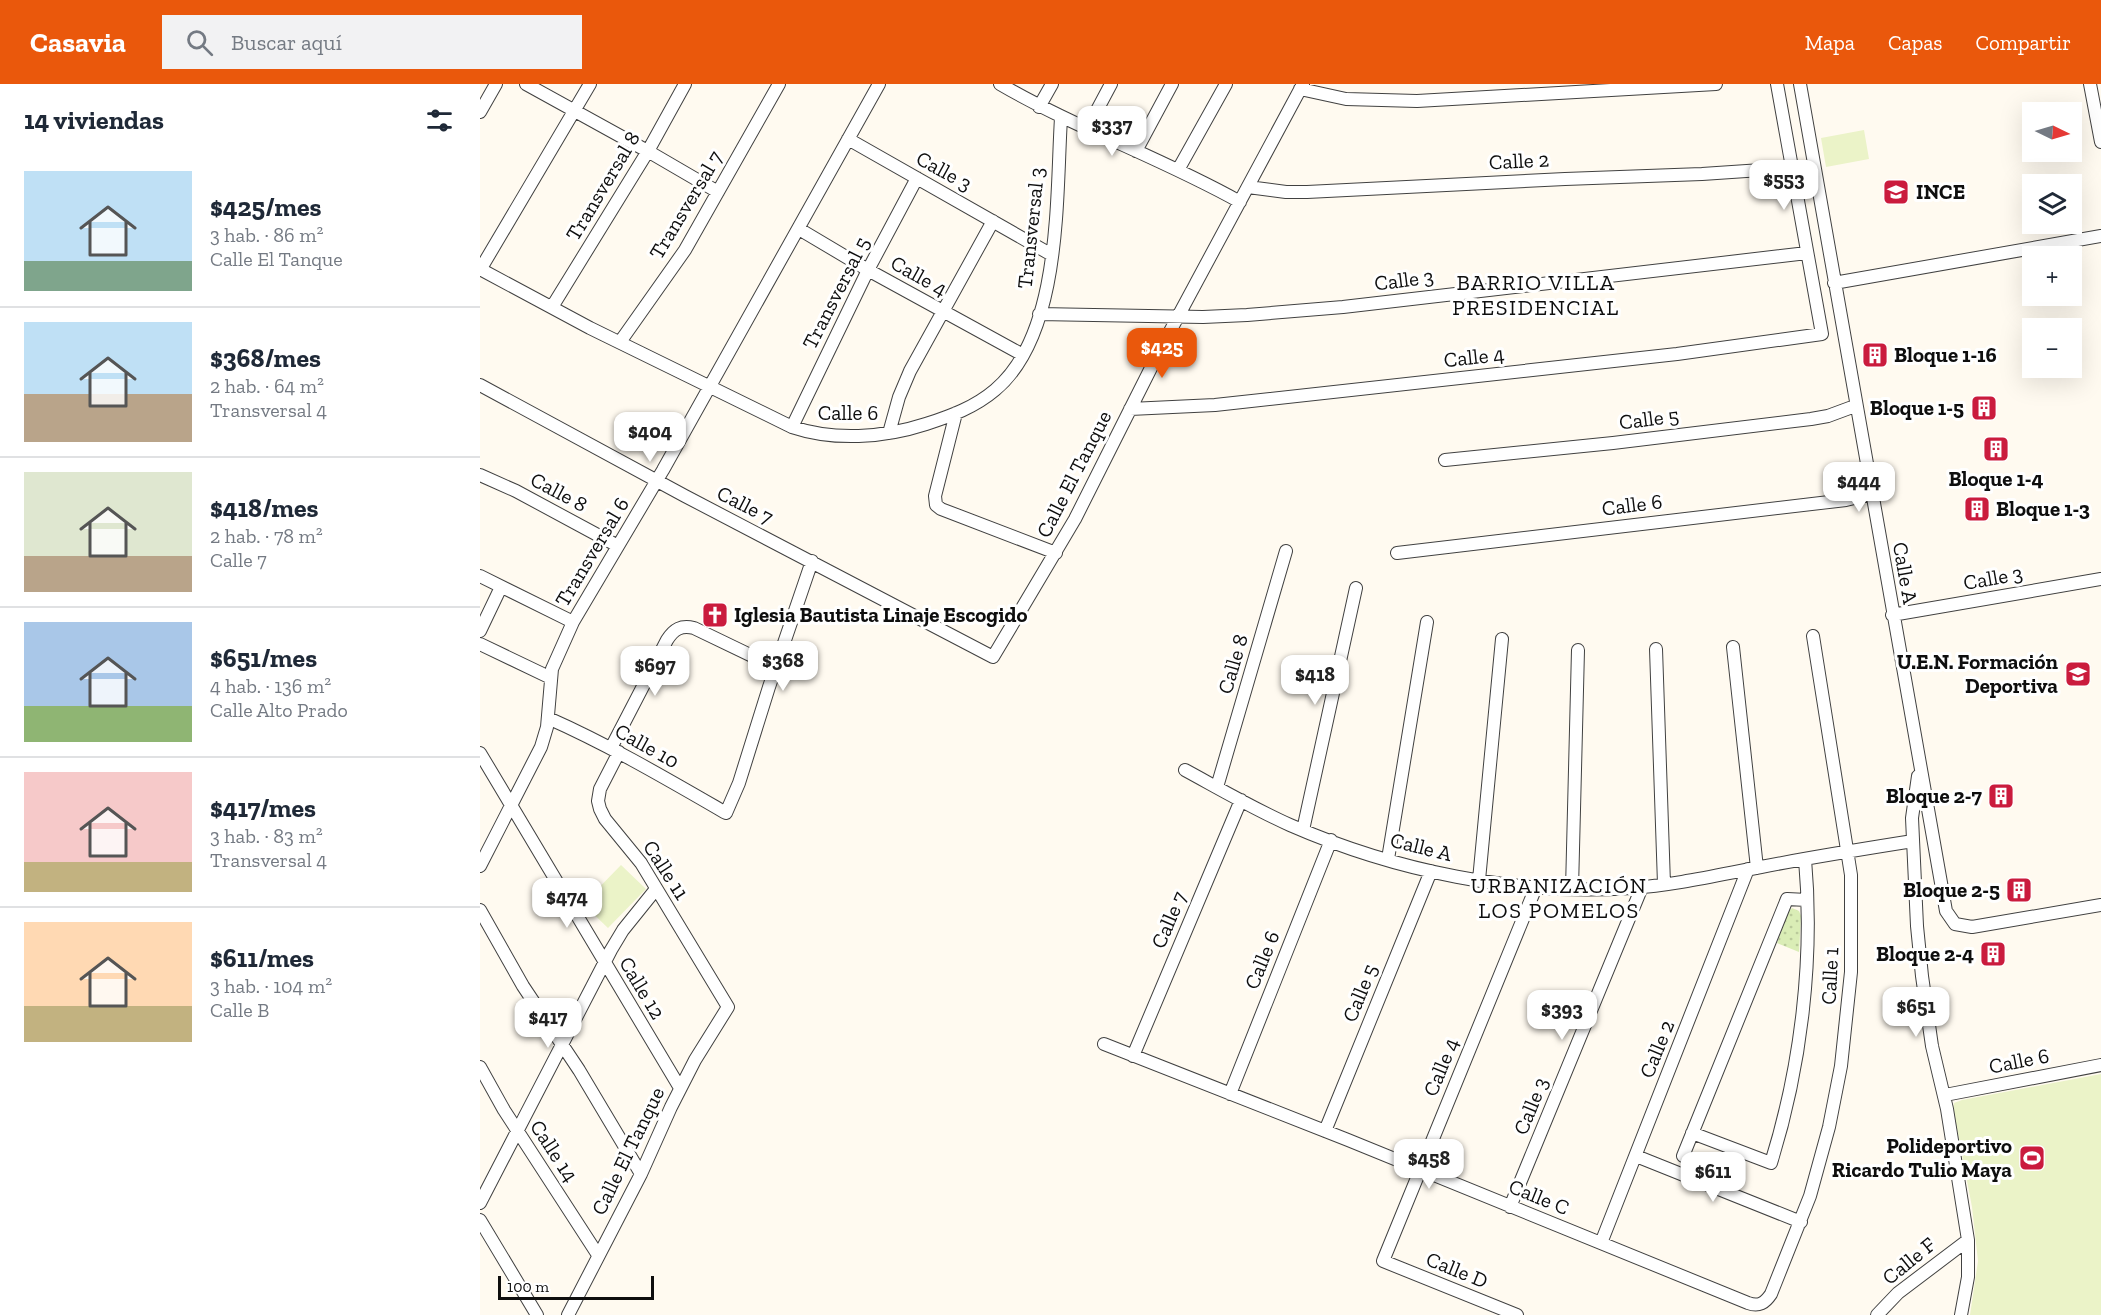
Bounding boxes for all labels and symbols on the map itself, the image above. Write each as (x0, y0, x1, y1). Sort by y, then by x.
north arrow (2022, 102, 2082, 162)
pin: $337 (1076, 106, 1148, 157)
street label: Transversal 8 (560, 127, 645, 245)
street label: Calle 3 (912, 145, 976, 196)
street label: Transversal 7 (644, 146, 728, 263)
street label: Calle 2 (1488, 146, 1550, 175)
pin: $553 (1748, 160, 1820, 211)
street label: Transversal 3 (1012, 166, 1049, 290)
school or university icon: INCE (1881, 177, 1911, 207)
place label: INCE (1916, 179, 1965, 204)
street label: Transversal 5 (797, 233, 874, 353)
street label: Calle 4 (887, 250, 952, 301)
street label: Calle 3 (1373, 263, 1435, 296)
district label: BARRIO VILLA PRESIDENCIAL (1452, 269, 1620, 321)
pin: $425 (1126, 328, 1198, 379)
building icon: Bloque 1-16 (1860, 340, 1890, 370)
street label: Calle 4 (1442, 341, 1506, 372)
place label: Bloque 1-16 (1894, 342, 1997, 367)
building icon: Bloque 1-5 (1969, 393, 1999, 423)
place label: Bloque 1-5 (1870, 395, 1964, 420)
street label: Calle 6 (818, 400, 878, 425)
street label: Calle 5 (1617, 402, 1680, 435)
street label: Calle El Tanque (1031, 406, 1116, 542)
pin: $404 (614, 412, 686, 463)
building icon: Bloque 1-4 (1981, 434, 2011, 464)
pin: $444 (1823, 462, 1895, 513)
street label: Calle 8 (527, 466, 592, 517)
place label: Bloque 1-4 (1948, 466, 2044, 491)
street label: Calle 7 (713, 480, 777, 529)
street label: Calle 6 (1600, 488, 1664, 521)
street label: Transversal 6 (549, 493, 634, 611)
building icon: Bloque 1-3 (1962, 494, 1992, 524)
place label: Bloque 1-3 (1996, 496, 2090, 521)
street label: Calle A (1888, 540, 1923, 606)
street label: Calle 3 (1961, 560, 2025, 595)
church icon: Iglesia Bautista Linaje Escogido (700, 600, 730, 630)
place label: Iglesia Bautista Linaje Escogido (734, 602, 1027, 627)
street label: Calle 8 (1212, 631, 1253, 697)
pin: $368 (747, 641, 819, 692)
pin: $697 (619, 646, 691, 697)
place label: U.E.N. Formación Deportiva (1897, 649, 2059, 698)
pin: $418 (1279, 655, 1351, 706)
school or university icon: U.E.N. Formación Deportiva (2063, 659, 2093, 689)
street label: Calle 10 (611, 718, 684, 773)
building icon: Bloque 2-7 (1986, 781, 2016, 811)
place label: Bloque 2-7 (1886, 783, 1983, 808)
street label: Calle A (1388, 827, 1455, 866)
street label: Calle 11 (638, 835, 695, 904)
district label: URBANIZACIÓN LOS POMELOS (1470, 872, 1648, 924)
building icon: Bloque 2-5 (2004, 875, 2034, 905)
place label: Bloque 2-5 (1903, 877, 2000, 902)
pin: $474 (531, 878, 603, 929)
street label: Calle 7 (1145, 887, 1192, 952)
street label: Calle 6 (1239, 927, 1284, 993)
building icon: Bloque 2-4 (1978, 939, 2008, 969)
place label: Bloque 2-4 (1876, 941, 1974, 966)
street label: Calle 1 (1816, 947, 1843, 1005)
street label: Calle 12 (614, 952, 671, 1024)
street label: Calle 5 (1337, 960, 1382, 1025)
pin: $651 (1880, 987, 1952, 1038)
pin: $393 (1526, 990, 1598, 1041)
pin: $417 (512, 998, 584, 1049)
street label: Calle 2 (1634, 1016, 1679, 1081)
street label: Calle 4 (1418, 1034, 1464, 1100)
street label: Calle 6 (1987, 1042, 2051, 1079)
street label: Calle 3 (1508, 1073, 1553, 1138)
street label: Calle El Tanque (586, 1083, 669, 1219)
street label: Calle 14 (525, 1115, 584, 1186)
place label: Polideportivo Ricardo Tulio Maya (1832, 1133, 2012, 1182)
pin: $458 (1393, 1139, 1465, 1190)
sports icon: Polideportivo Ricardo Tulio Maya (2017, 1143, 2047, 1173)
pin: $611 (1677, 1152, 1749, 1203)
street label: Calle C (1505, 1173, 1573, 1220)
street label: Calle F (1877, 1231, 1941, 1290)
street label: Calle D (1423, 1246, 1492, 1293)
scale bar (498, 1273, 654, 1300)

